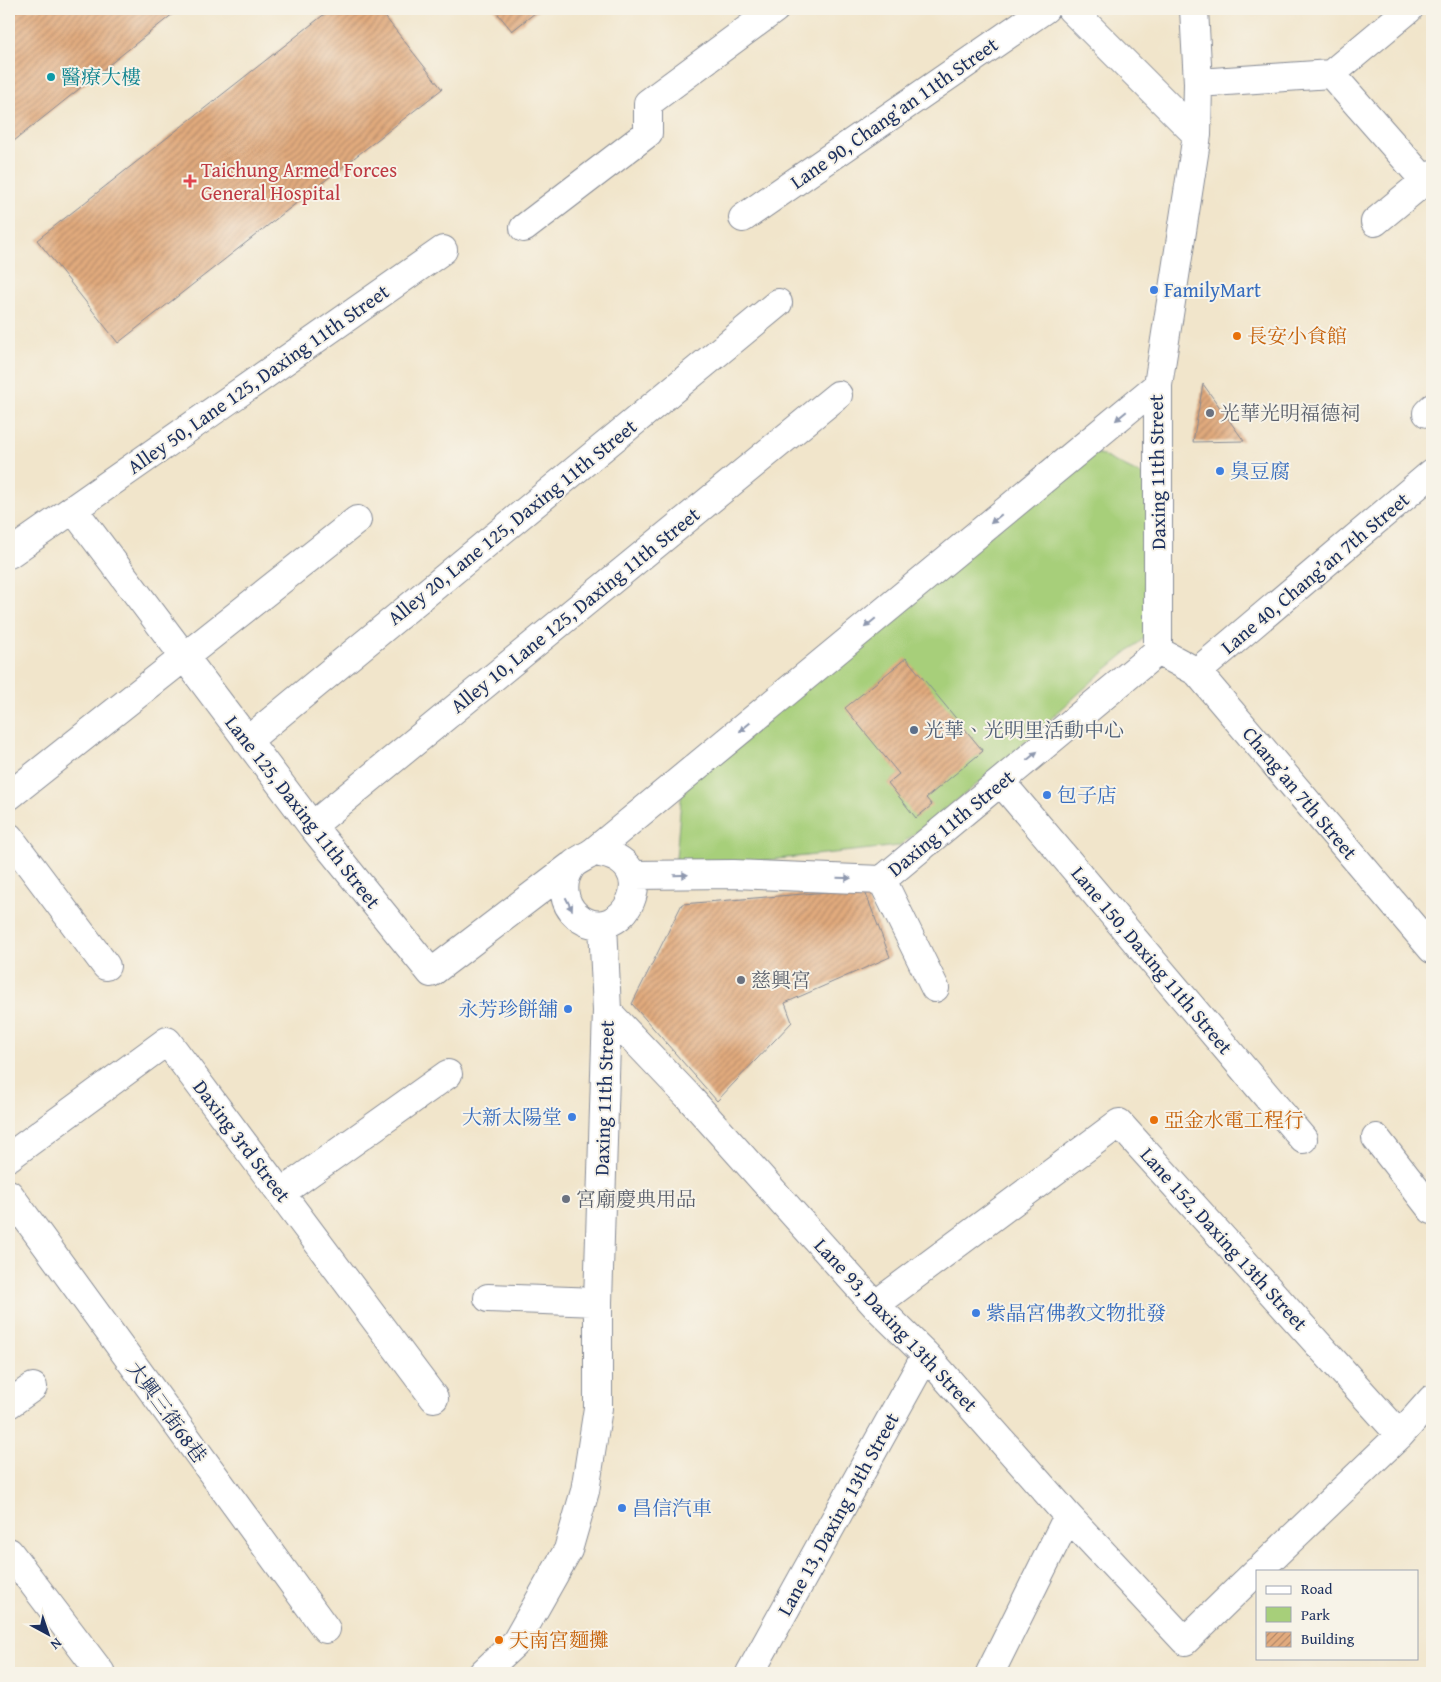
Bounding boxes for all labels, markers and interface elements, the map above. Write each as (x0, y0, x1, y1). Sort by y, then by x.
street label: Lane 90, Chang’an 11th Street (784, 30, 1004, 196)
place label: 醫療大樓 (61, 62, 141, 91)
marker: 醫療大樓 (45, 71, 57, 83)
place label: Taichung Armed Forces General Hospital (201, 155, 397, 207)
marker: Taichung Armed Forces General Hospital (183, 174, 197, 188)
place label: FamilyMart (1164, 275, 1261, 304)
street label: Alley 50, Lane 125, Daxing 11th Street (121, 277, 394, 480)
marker: FamilyMart (1148, 284, 1160, 296)
place label: 長安小食館 (1247, 321, 1347, 350)
marker: 長安小食館 (1231, 330, 1243, 342)
street label: Daxing 11th Street (1141, 394, 1172, 550)
place label: 光華光明福德祠 (1220, 398, 1360, 427)
marker: 光華光明福德祠 (1204, 407, 1216, 419)
one-way arrow (1114, 410, 1127, 421)
street label: Alley 20, Lane 125, Daxing 11th Street (381, 412, 643, 632)
place label: 臭豆腐 (1230, 456, 1290, 485)
marker: 臭豆腐 (1214, 465, 1226, 477)
street label: Lane 40, Chang’an 7th Street (1214, 485, 1415, 660)
street label: Alley 10, Lane 125, Daxing 11th Street (444, 500, 706, 720)
one-way arrow (989, 514, 1002, 525)
one-way arrow (865, 617, 877, 629)
street label: Lane 125, Daxing 11th Street (219, 709, 388, 914)
place label: 光華、光明里活動中心 (924, 715, 1124, 744)
street label: Chang’an 7th Street (1236, 720, 1365, 865)
one-way arrow (739, 721, 752, 732)
marker: 光華、光明里活動中心 (908, 724, 920, 736)
one-way arrow (1025, 750, 1037, 762)
street label: Daxing 11th Street (881, 762, 1020, 883)
place label: 包子店 (1057, 780, 1117, 809)
marker: 包子店 (1041, 789, 1053, 801)
street label: Lane 150, Daxing 11th Street (1065, 859, 1240, 1060)
one-way arrow (673, 871, 689, 879)
one-way arrow (836, 874, 852, 882)
one-way arrow (565, 897, 573, 912)
place label: 慈興宮 (751, 965, 811, 994)
marker: 慈興宮 (735, 974, 747, 986)
place label: 永芳珍餅舖 (458, 994, 558, 1023)
marker: 永芳珍餅舖 (562, 1003, 574, 1015)
street label: Daxing 11th Street (586, 1020, 621, 1176)
street label: Daxing 3rd Street (187, 1074, 298, 1208)
place label: 大新太陽堂 (462, 1102, 562, 1131)
place label: 亞金水電工程行 (1164, 1105, 1304, 1134)
marker: 大新太陽堂 (566, 1111, 578, 1123)
marker: 亞金水電工程行 (1148, 1114, 1160, 1126)
street label: Lane 152, Daxing 13th Street (1134, 1141, 1315, 1337)
place label: 宮廟慶典用品 (576, 1184, 696, 1213)
marker: 宮廟慶典用品 (560, 1193, 572, 1205)
street label: Lane 93, Daxing 13th Street (808, 1231, 985, 1418)
place label: 紫晶宮佛教文物批發 (986, 1298, 1166, 1327)
marker: 紫晶宮佛教文物批發 (970, 1307, 982, 1319)
street label: 大興三街68巷 (121, 1355, 214, 1468)
street label: Lane 13, Daxing 13th Street (770, 1407, 906, 1621)
place label: 昌信汽車 (632, 1493, 712, 1522)
marker: 昌信汽車 (616, 1502, 628, 1514)
legend (1256, 1570, 1418, 1660)
text: Road (1301, 1578, 1332, 1599)
text: Park (1301, 1604, 1330, 1625)
north arrow (22, 1610, 72, 1660)
place label: 天南宮麵攤 (509, 1625, 609, 1654)
text: Building (1301, 1628, 1355, 1649)
text: N (46, 1633, 66, 1655)
marker: 天南宮麵攤 (493, 1634, 505, 1646)

